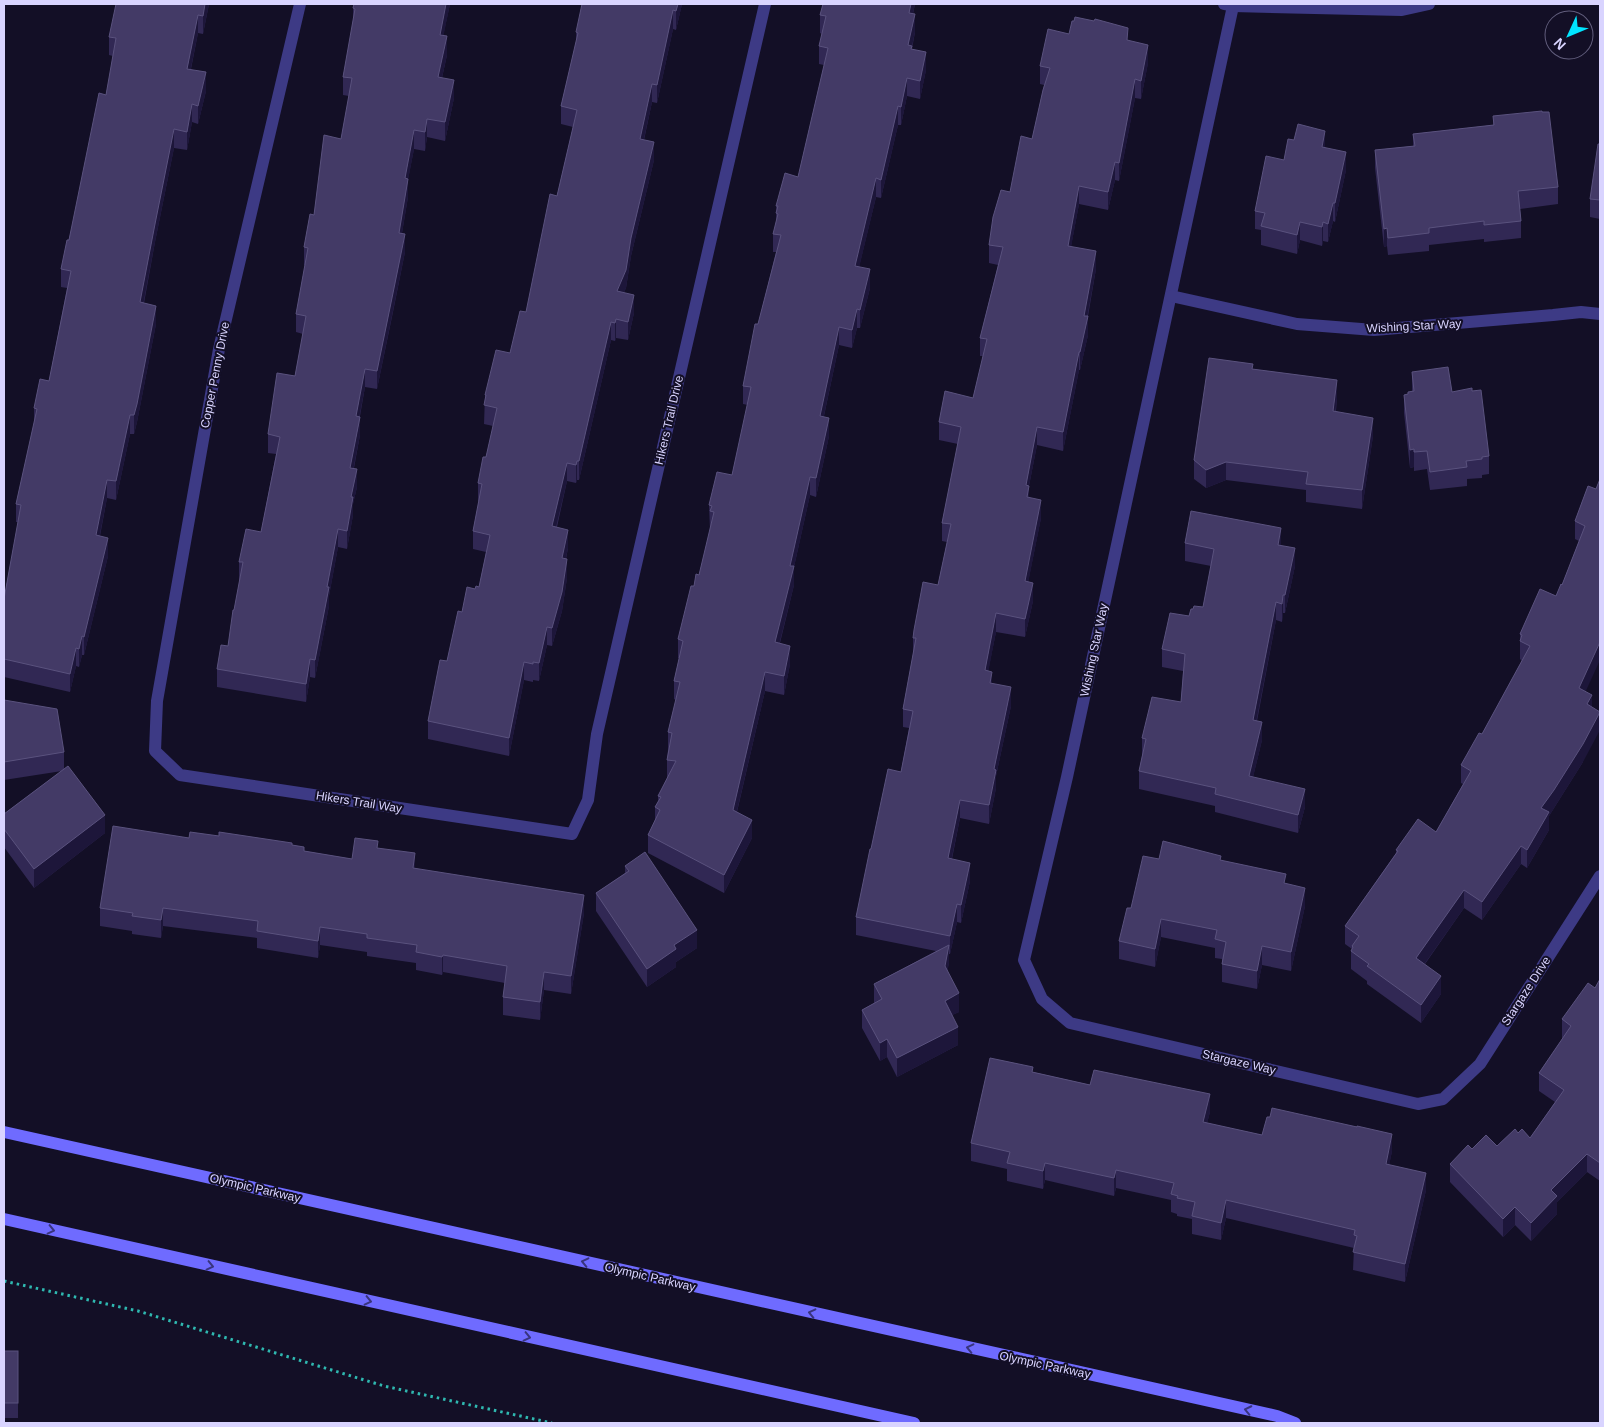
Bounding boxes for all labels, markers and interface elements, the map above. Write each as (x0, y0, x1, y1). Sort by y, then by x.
north arrow (1544, 10, 1594, 60)
text: N (1550, 35, 1569, 53)
street label: Wishing Star Way (1366, 317, 1462, 335)
street label: Copper Penny Drive (198, 320, 232, 429)
street label: Hikers Trail Drive (652, 374, 686, 466)
street label: Wishing Star Way (1077, 602, 1111, 698)
street label: Hikers Trail Way (315, 788, 403, 816)
street label: Stargaze Drive (1499, 954, 1554, 1028)
street label: Stargaze Way (1201, 1047, 1277, 1077)
street label: Olympic Parkway (208, 1171, 302, 1205)
one-way arrow (47, 1224, 56, 1235)
one-way arrow (580, 1257, 589, 1268)
one-way arrow (205, 1260, 214, 1270)
street label: Olympic Parkway (603, 1260, 697, 1294)
one-way arrow (364, 1295, 373, 1306)
one-way arrow (807, 1308, 816, 1319)
one-way arrow (523, 1331, 532, 1341)
one-way arrow (966, 1344, 975, 1354)
street label: Olympic Parkway (998, 1349, 1092, 1381)
one-way arrow (1244, 1405, 1253, 1416)

